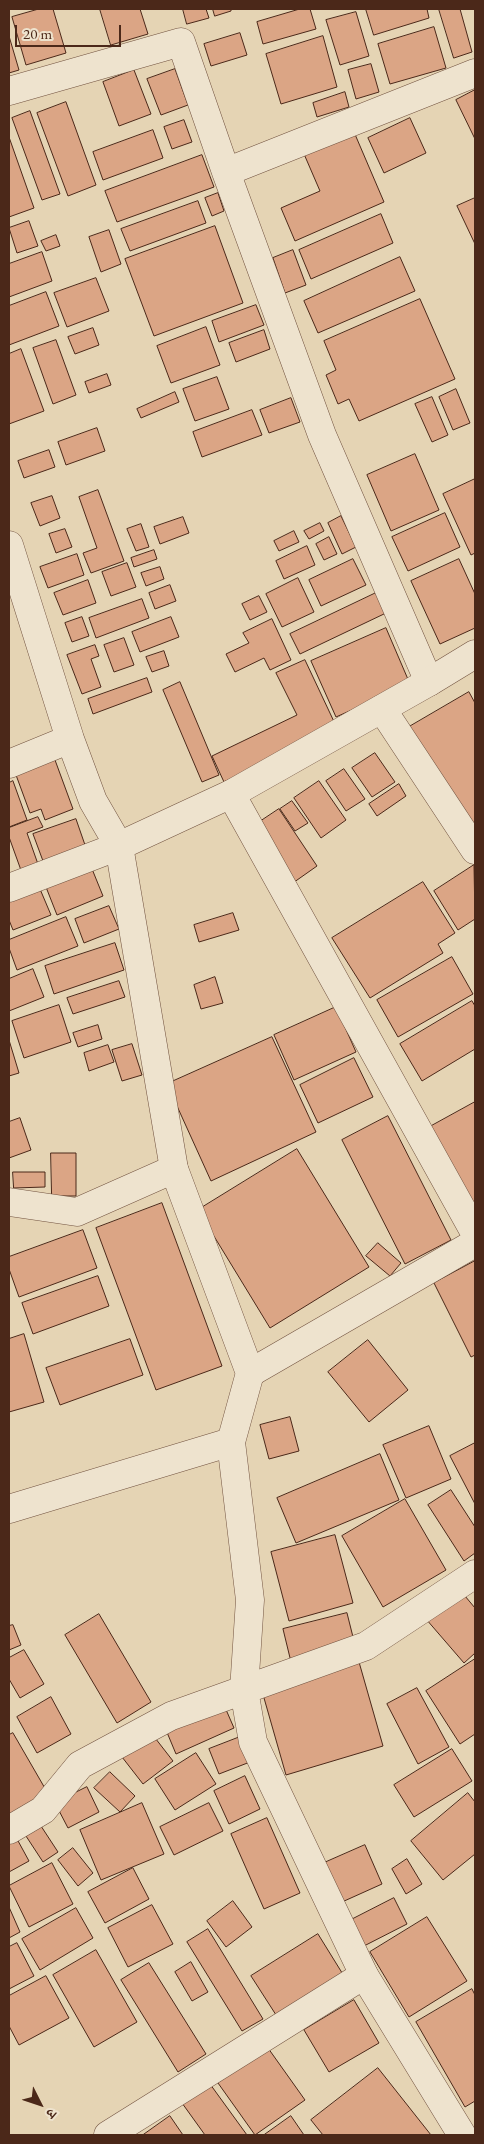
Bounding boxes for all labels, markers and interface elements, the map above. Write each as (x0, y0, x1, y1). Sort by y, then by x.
scale bar (18, 15, 124, 47)
text: 20 m (23, 24, 52, 43)
north arrow (15, 2079, 65, 2129)
text: उ (42, 2105, 60, 2122)

